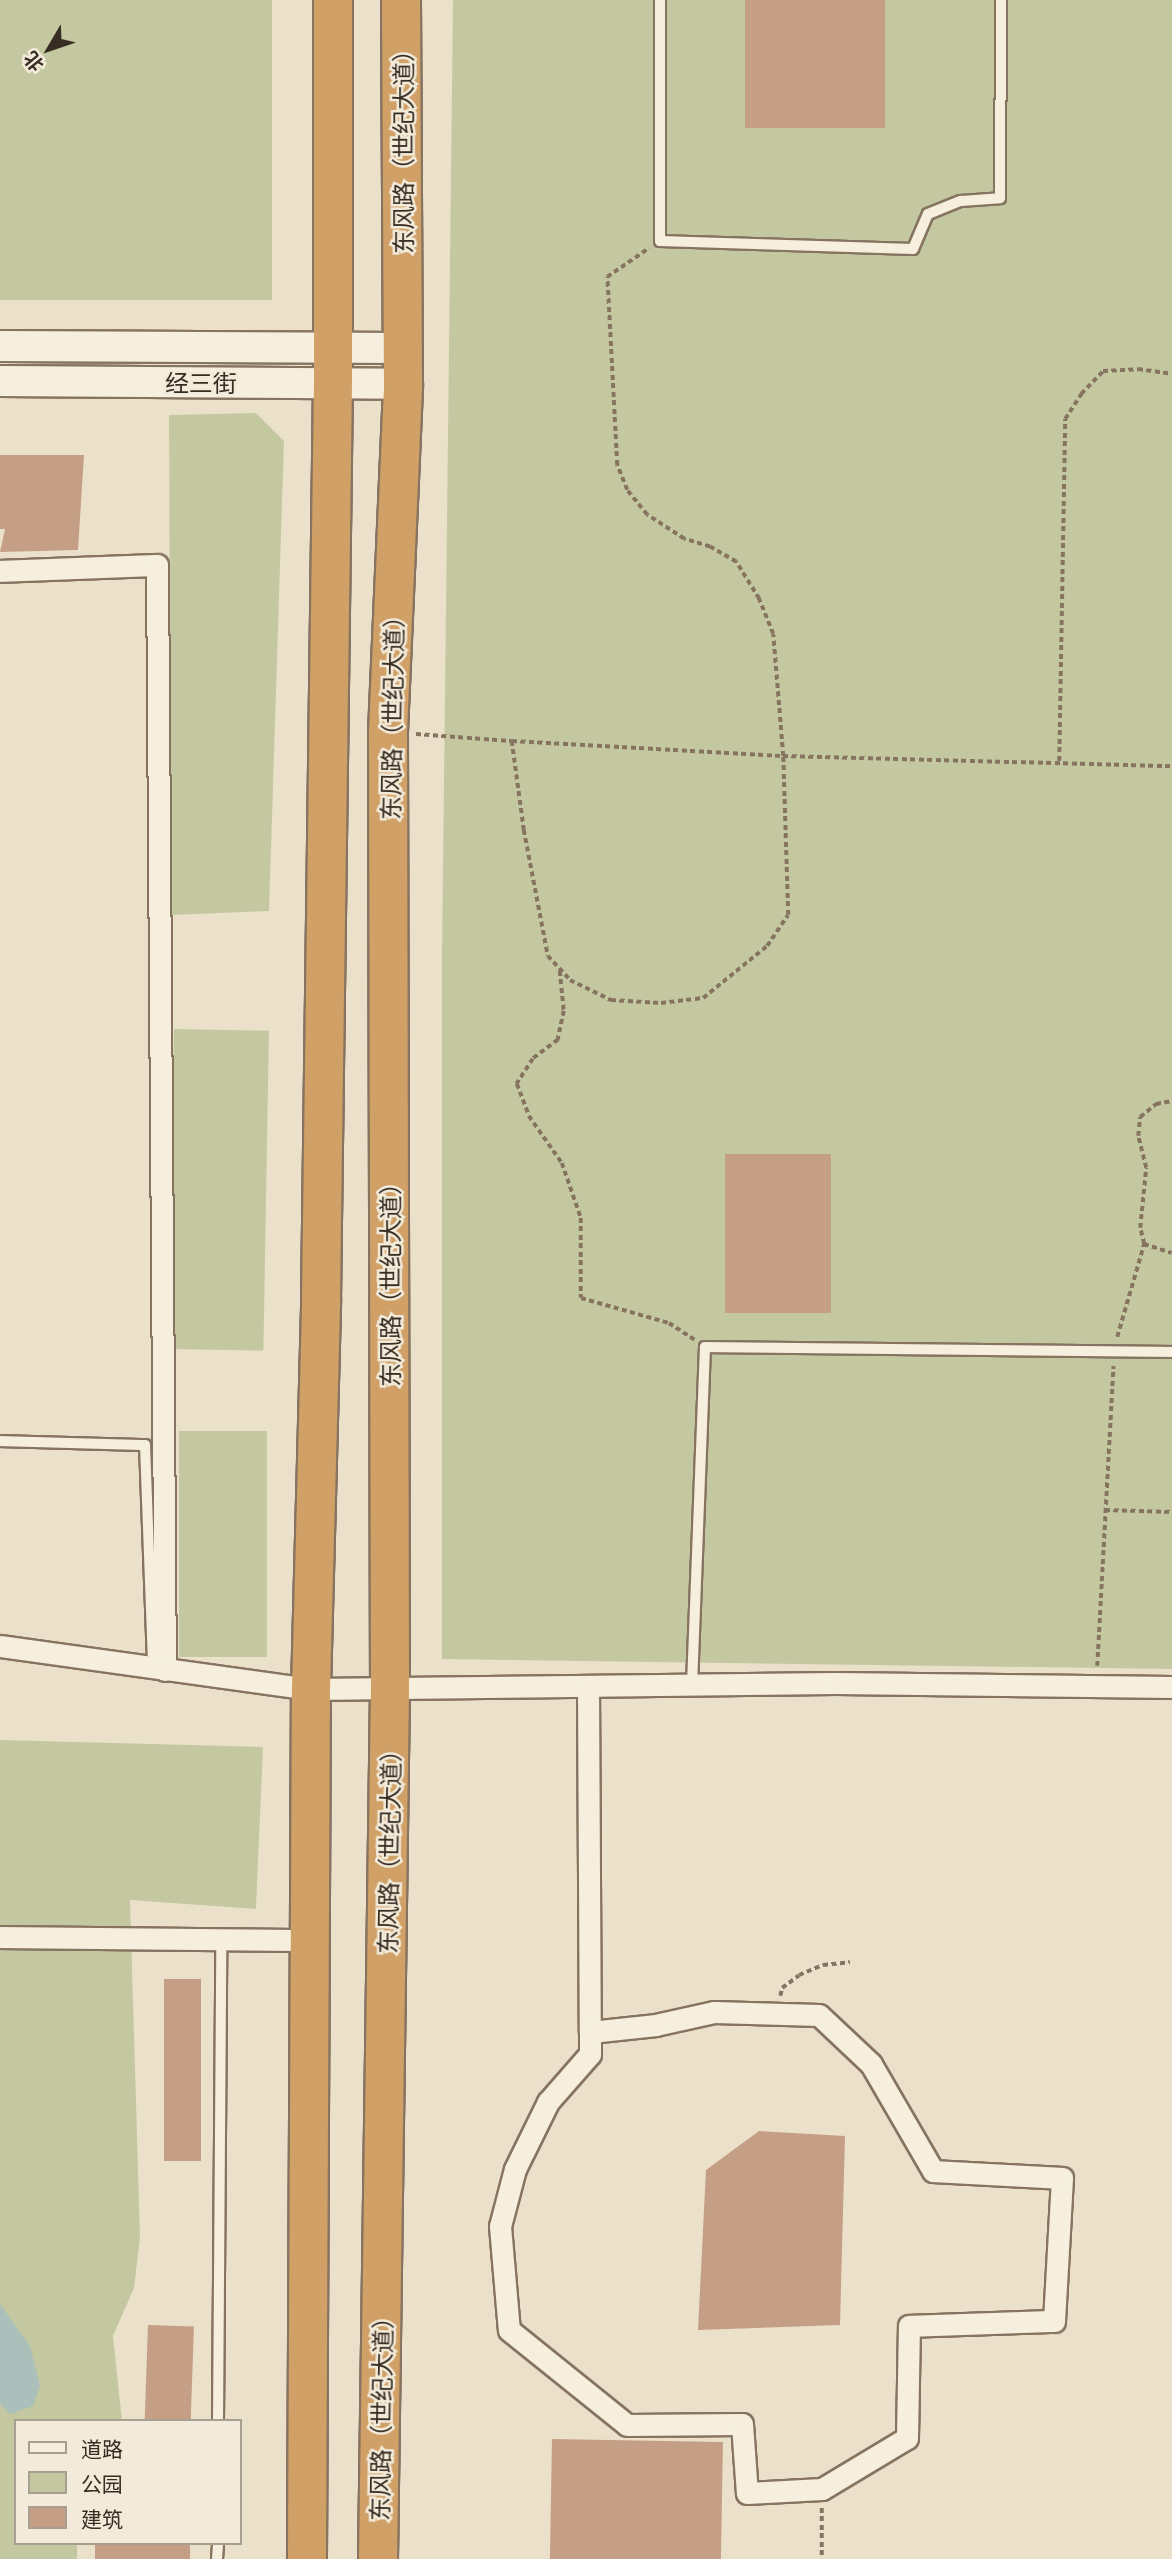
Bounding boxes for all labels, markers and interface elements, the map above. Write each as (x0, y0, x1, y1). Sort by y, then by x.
north arrow (14, 14, 84, 84)
street label: 东风路（世纪大道） (388, 38, 416, 254)
text: 北 (16, 47, 49, 78)
street label: 经三街 (165, 368, 237, 396)
street label: 东风路（世纪大道） (375, 604, 407, 820)
street label: 东风路（世纪大道） (375, 1171, 403, 1387)
street label: 东风路（世纪大道） (372, 1738, 404, 1954)
street label: 东风路（世纪大道） (364, 2305, 396, 2521)
legend (14, 2419, 242, 2545)
text: 道路 (81, 2433, 123, 2463)
text: 公园 (81, 2468, 123, 2498)
text: 建筑 (81, 2503, 123, 2533)

